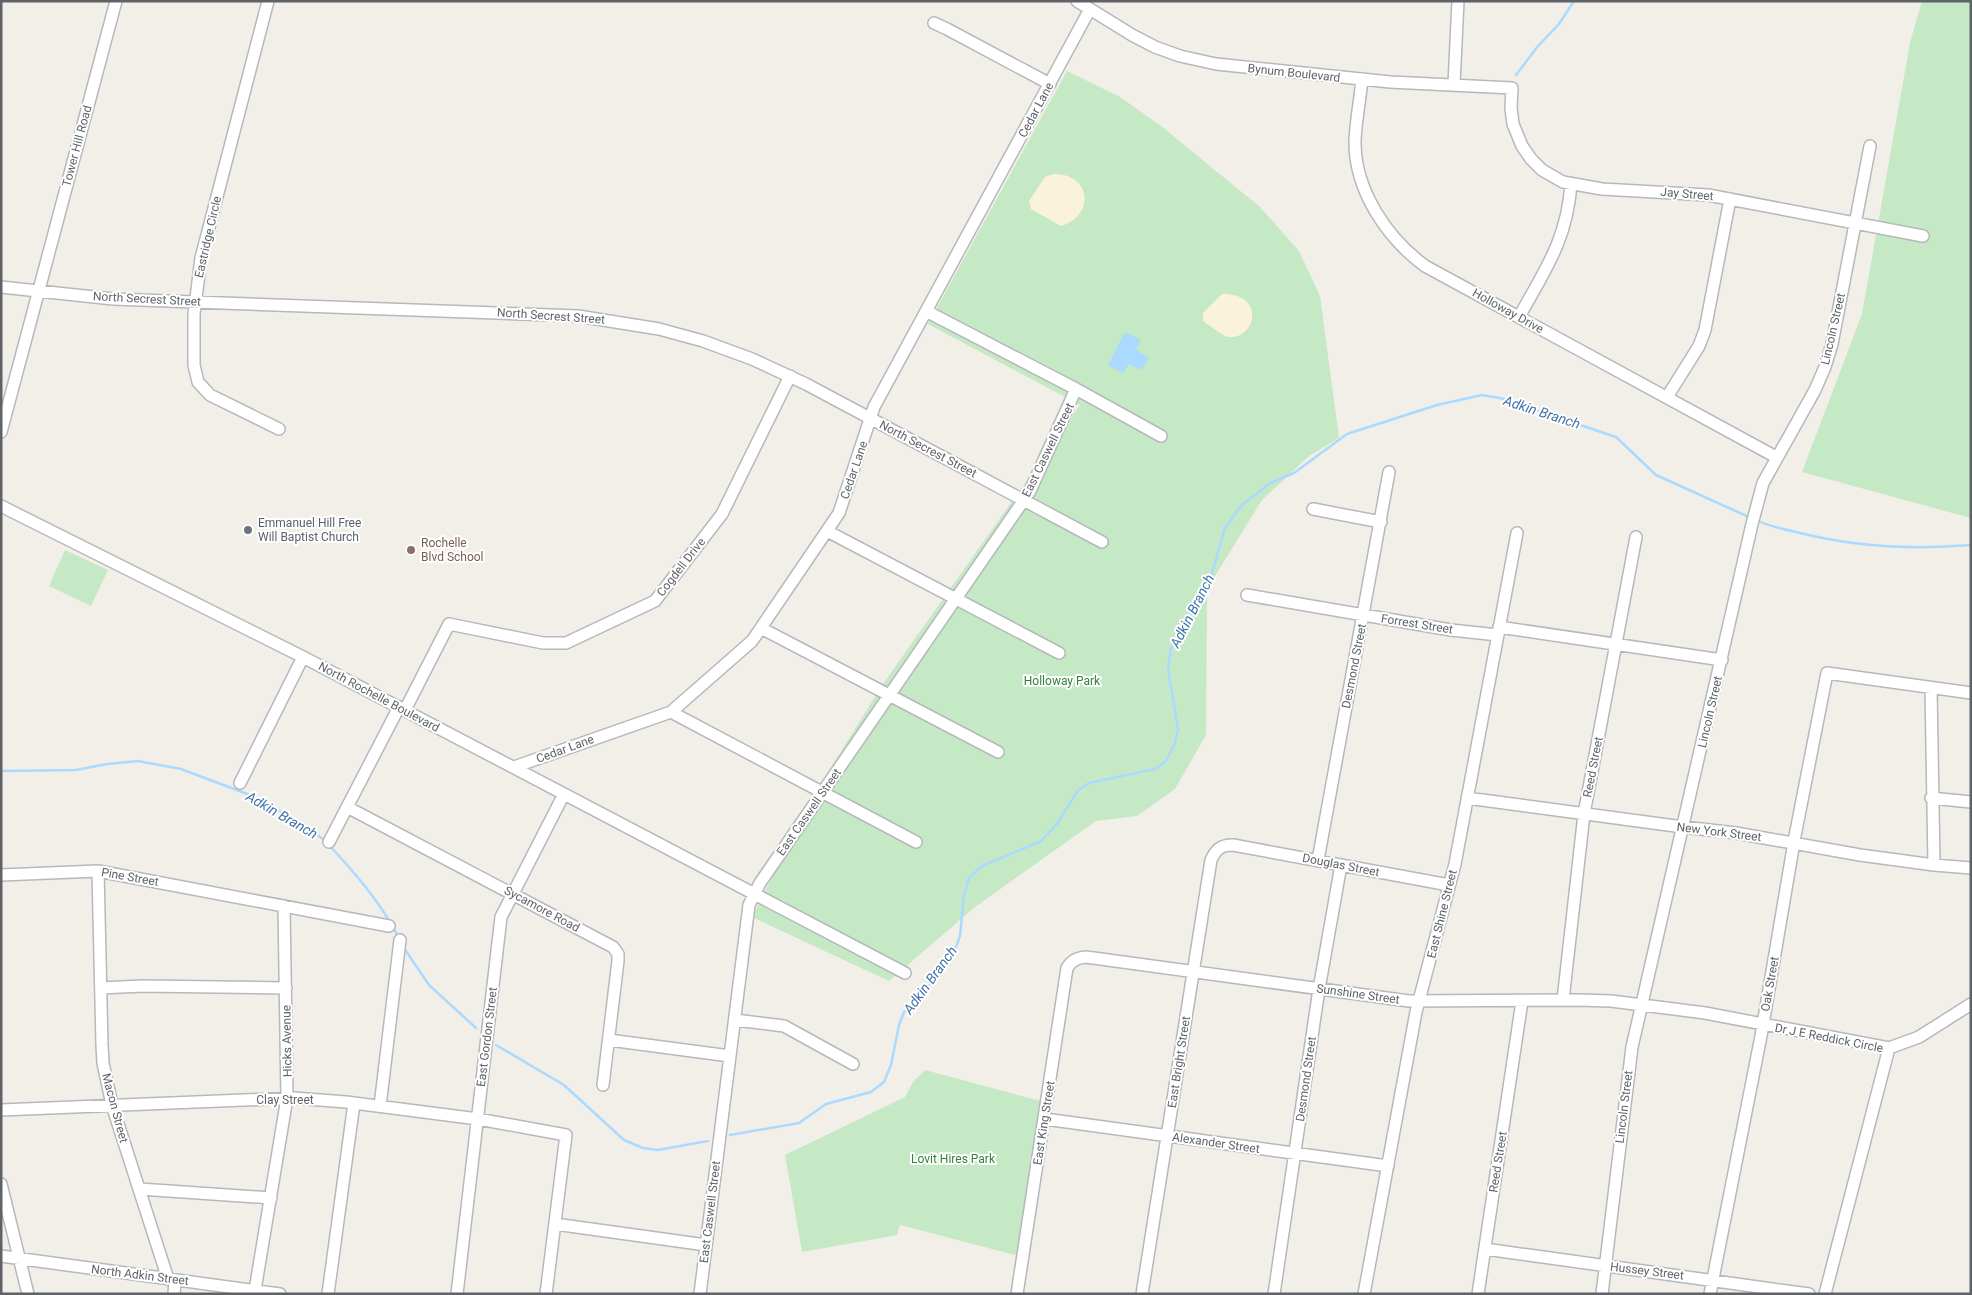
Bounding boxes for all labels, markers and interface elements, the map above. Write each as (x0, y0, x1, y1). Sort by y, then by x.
street label: Bynum Boulevard (1247, 61, 1341, 85)
street label: Cedar Lane (1016, 80, 1056, 140)
street label: Tower Hill Road (59, 104, 95, 188)
street label: Jay Street (1660, 185, 1714, 203)
street label: Eastridge Circle (192, 195, 224, 279)
street label: Holloway Drive (1470, 286, 1546, 336)
street label: North Secrest Street (93, 289, 201, 309)
street label: Lincoln Street (1818, 292, 1848, 366)
street label: North Secrest Street (497, 305, 605, 327)
water label: Adkin Branch (1501, 392, 1582, 432)
street label: East Caswell Street (1019, 401, 1077, 499)
street label: North Secrest Street (877, 417, 979, 481)
street label: Cedar Lane (838, 439, 870, 501)
place label: Emmanuel Hill Free Will Baptist Church (258, 516, 361, 544)
marker: Emmanuel Hill Free Will Baptist Church (242, 524, 254, 536)
street label: Cogdell Drive (654, 535, 708, 599)
place label: Rochelle Blvd School (421, 536, 484, 564)
marker: Rochelle Blvd School (405, 544, 417, 556)
water label: Adkin Branch (1166, 572, 1217, 651)
street label: Forrest Street (1380, 611, 1454, 637)
street label: Desmond Street (1339, 622, 1369, 709)
street label: North Rochelle Boulevard (316, 659, 442, 735)
park label: Holloway Park (1024, 674, 1101, 688)
street label: Lincoln Street (1695, 675, 1725, 749)
street label: Cedar Lane (534, 732, 596, 766)
street label: Reed Street (1580, 735, 1606, 799)
street label: East Caswell Street (774, 766, 844, 858)
water label: Adkin Branch (243, 788, 321, 842)
street label: New York Street (1676, 820, 1762, 844)
street label: Douglas Street (1301, 851, 1381, 879)
street label: Pine Street (100, 865, 160, 889)
street label: East Shine Street (1424, 868, 1460, 960)
street label: Sycamore Road (502, 883, 582, 935)
water label: Adkin Branch (899, 943, 960, 1018)
street label: Oak Street (1758, 955, 1782, 1013)
street label: Sunshine Street (1316, 981, 1400, 1007)
street label: East Gordon Street (474, 986, 500, 1088)
street label: Hicks Avenue (279, 1005, 295, 1077)
street label: East Bright Street (1165, 1015, 1193, 1109)
street label: Dr J E Reddick Circle (1774, 1021, 1884, 1055)
street label: Desmond Street (1293, 1035, 1319, 1122)
street label: Lincoln Street (1613, 1070, 1635, 1144)
street label: Macon Street (99, 1072, 131, 1144)
street label: East King Street (1030, 1080, 1058, 1166)
street label: Clay Street (256, 1093, 314, 1107)
street label: Alexander Street (1171, 1130, 1261, 1156)
street label: Reed Street (1486, 1130, 1510, 1193)
park label: Lovit Hires Park (911, 1152, 996, 1166)
street label: East Caswell Street (697, 1160, 723, 1264)
street label: Hussey Street (1609, 1260, 1685, 1282)
street label: North Adkin Street (90, 1262, 190, 1288)

